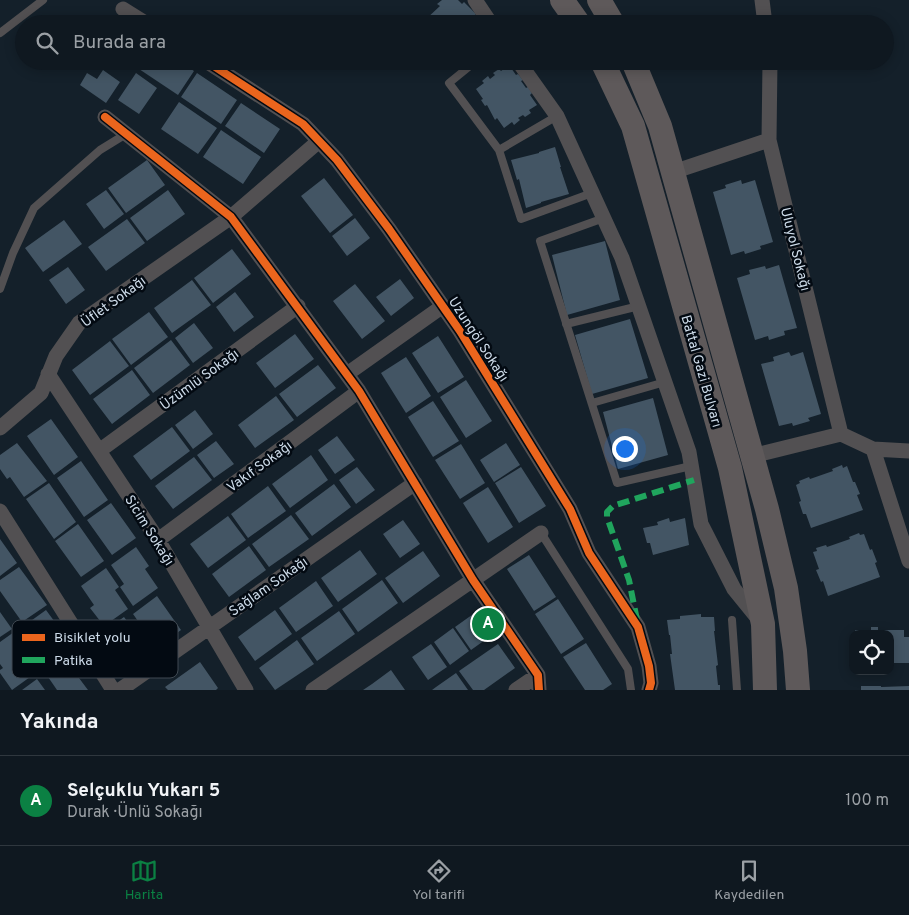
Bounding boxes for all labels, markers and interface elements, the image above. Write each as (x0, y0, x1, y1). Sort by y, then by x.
search box (15, 15, 894, 70)
icon: search (33, 29, 61, 57)
text: Burada ara (73, 31, 166, 55)
street label: Uluyol Sokağı (776, 206, 813, 293)
street label: Üflet Sokağı (78, 272, 150, 331)
street label: Uzungöl Sokağı (444, 294, 511, 385)
street label: Battal Gazi Bulvarı (676, 313, 725, 430)
street label: Üzümlü Sokağı (157, 345, 243, 415)
your location (612, 436, 638, 462)
street label: Vakıf Sokağı (224, 438, 296, 497)
street label: Sicim Sokağı (120, 492, 177, 569)
street label: Sağlam Sokağı (226, 554, 312, 621)
pin: A (472, 605, 504, 643)
legend (12, 620, 178, 678)
text: Bisiklet yolu (54, 630, 131, 647)
map controls (849, 630, 894, 675)
button: locate (849, 630, 894, 675)
text: Patika (54, 653, 93, 670)
text: Yakında (20, 709, 99, 736)
text: Selçuklu Yukarı 5 (67, 779, 220, 803)
text: A (30, 791, 42, 811)
text: 100 m (845, 791, 889, 811)
text: Durak · Ünlü Sokağı (67, 803, 203, 823)
tab: Harita (125, 857, 163, 904)
tab: Yol tarifi (413, 857, 465, 904)
tab: Kaydedilen (714, 857, 784, 904)

